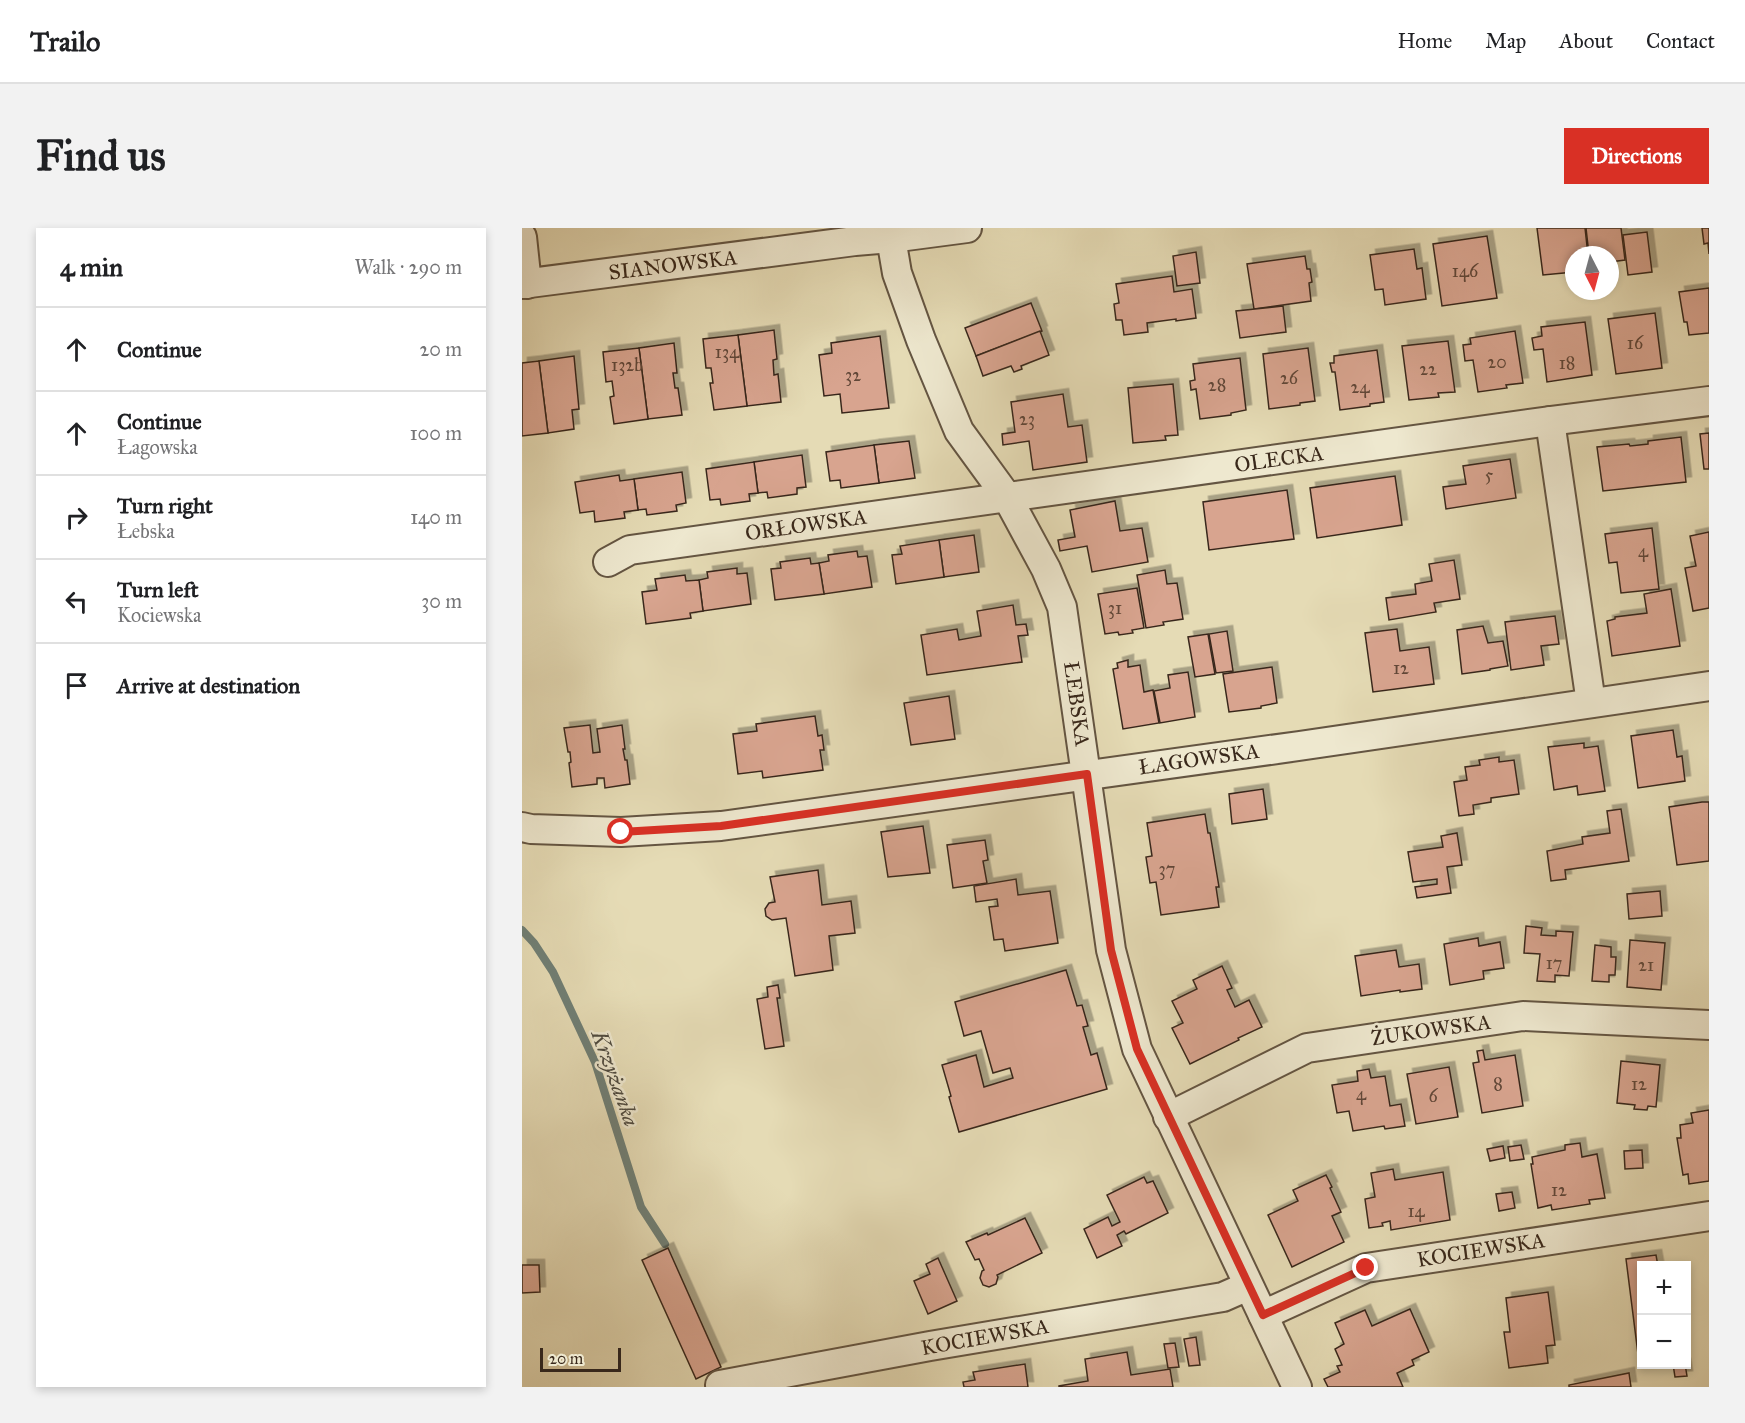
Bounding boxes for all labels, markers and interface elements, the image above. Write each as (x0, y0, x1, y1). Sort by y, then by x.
text: Trailo (30, 24, 100, 59)
text: Home (1397, 28, 1452, 54)
text: Map (1485, 28, 1526, 54)
text: About (1559, 28, 1613, 54)
text: Contact (1646, 28, 1715, 54)
button: Directions (1564, 128, 1709, 184)
text: Find us (36, 130, 166, 182)
street label: SIANOWSKA (607, 244, 739, 286)
north arrow (1565, 246, 1619, 300)
text: 4 min (60, 251, 123, 283)
text: Walk · 290 m (354, 255, 462, 279)
house number: 146 (1452, 260, 1479, 282)
house number: 16 (1627, 332, 1644, 354)
icon: ahead (60, 333, 93, 366)
text: Continue (117, 336, 202, 363)
text: 20 m (419, 337, 462, 361)
house number: 134 (715, 341, 740, 363)
house number: 20 (1487, 351, 1507, 373)
house number: 18 (1559, 352, 1575, 374)
house number: 132b (611, 354, 643, 376)
house number: 22 (1419, 358, 1437, 380)
house number: 32 (845, 364, 861, 386)
house number: 26 (1280, 367, 1299, 389)
house number: 28 (1208, 374, 1226, 396)
house number: 24 (1351, 376, 1370, 398)
text: Continue (117, 408, 202, 435)
house number: 23 (1019, 408, 1035, 430)
icon: ahead (60, 417, 93, 450)
text: 100 m (410, 421, 462, 445)
text: Łagowska (117, 435, 198, 459)
street label: OLECKA (1233, 440, 1325, 478)
house number: 5 (1485, 464, 1494, 486)
text: Turn right (117, 492, 213, 519)
icon: right (60, 501, 93, 534)
street label: ORŁOWSKA (743, 504, 869, 546)
text: 140 m (410, 505, 462, 529)
text: Łebska (117, 519, 175, 543)
house number: 4 (1638, 540, 1649, 562)
text: Turn left (117, 576, 199, 603)
icon: left (60, 585, 93, 618)
text: 30 m (421, 589, 462, 613)
house number: 31 (1108, 597, 1122, 619)
text: Kociewska (117, 603, 201, 627)
house number: 12 (1393, 657, 1409, 679)
street label: ŁEBSKA (1058, 660, 1096, 748)
icon: arrive (60, 669, 93, 702)
text: Arrive at destination (117, 672, 300, 699)
street label: ŁAGOWSKA (1137, 738, 1261, 780)
route start (607, 818, 633, 844)
house number: 37 (1159, 858, 1175, 880)
house number: 17 (1546, 952, 1562, 974)
house number: 21 (1638, 954, 1654, 976)
street label: ŻUKOWSKA (1369, 1009, 1493, 1051)
water label: Krzyżanka (585, 1025, 645, 1130)
house number: 8 (1493, 1073, 1503, 1095)
house number: 12 (1631, 1073, 1647, 1095)
house number: 4 (1356, 1083, 1367, 1105)
house number: 6 (1428, 1085, 1438, 1107)
house number: 12 (1551, 1179, 1567, 1201)
house number: 14 (1407, 1200, 1426, 1222)
street label: KOCIEWSKA (1415, 1227, 1547, 1273)
route end (1352, 1254, 1378, 1280)
map controls (1637, 1261, 1691, 1369)
button: + (1637, 1261, 1691, 1315)
street label: KOCIEWSKA (919, 1313, 1051, 1361)
button: − (1637, 1315, 1691, 1369)
scale bar (540, 1345, 621, 1372)
text: 20 m (549, 1349, 583, 1368)

